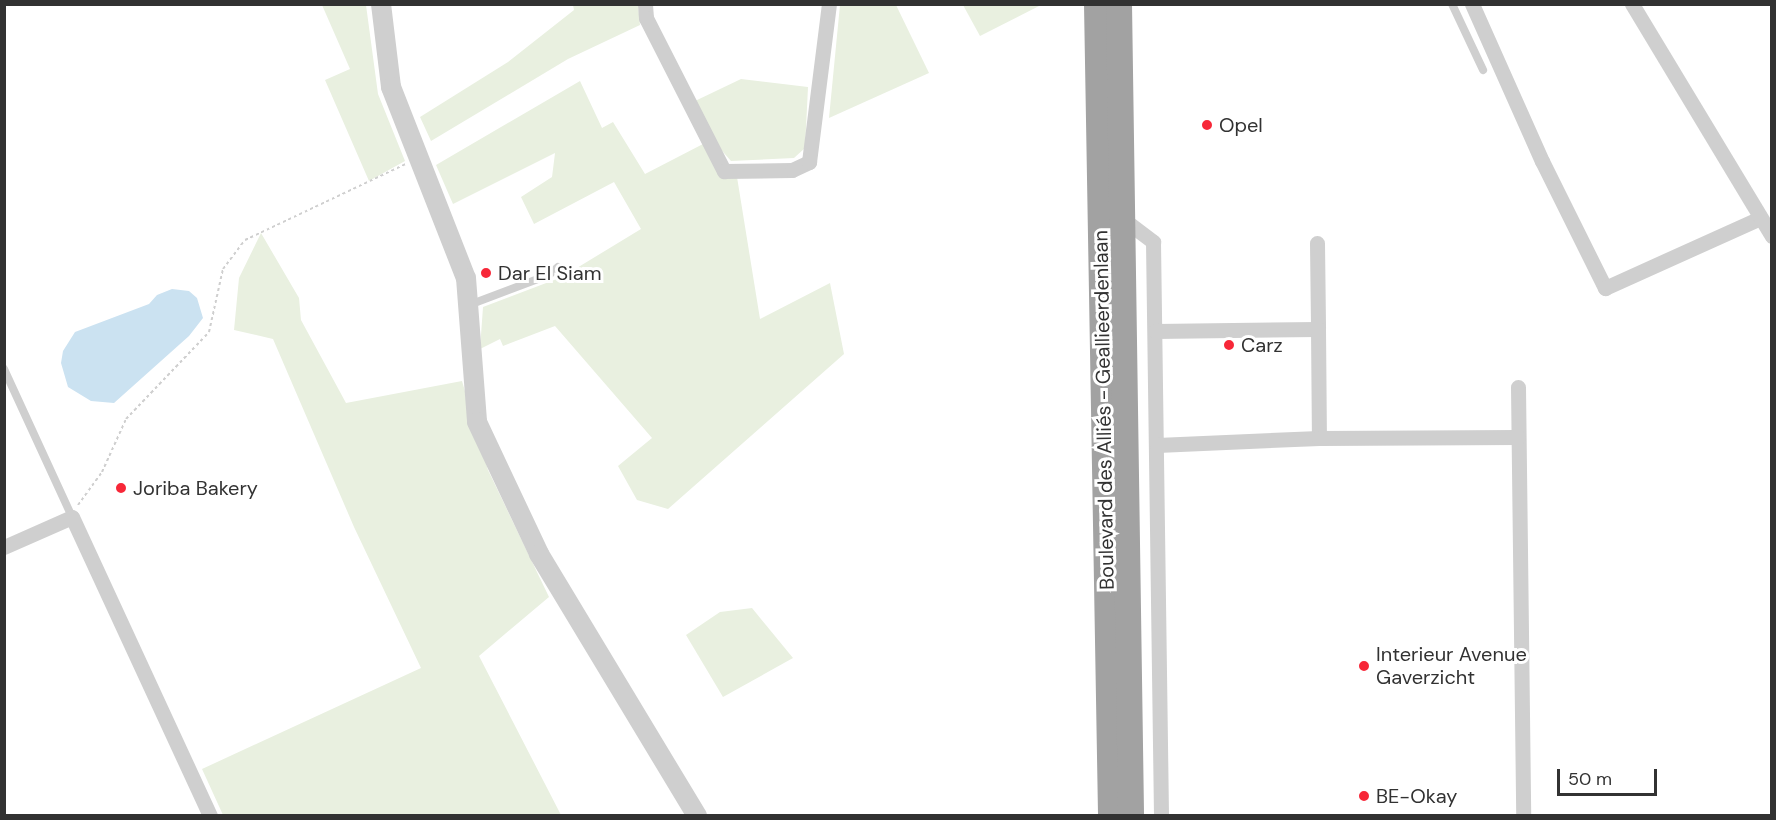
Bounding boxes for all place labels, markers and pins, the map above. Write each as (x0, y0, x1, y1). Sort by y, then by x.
place label: Opel (1219, 113, 1263, 137)
marker: Opel (1200, 118, 1214, 132)
place label: Dar El Siam (498, 261, 602, 285)
marker: Dar El Siam (479, 266, 493, 280)
place label: Carz (1241, 333, 1283, 357)
marker: Carz (1222, 338, 1236, 352)
place label: Joriba Bakery (133, 476, 258, 500)
marker: Joriba Bakery (114, 481, 128, 495)
place label: Interieur Avenue Gaverzicht (1376, 642, 1527, 689)
marker: Interieur Avenue Gaverzicht (1357, 659, 1371, 673)
place label: BE-Okay (1376, 784, 1457, 808)
marker: BE-Okay (1357, 789, 1371, 803)

